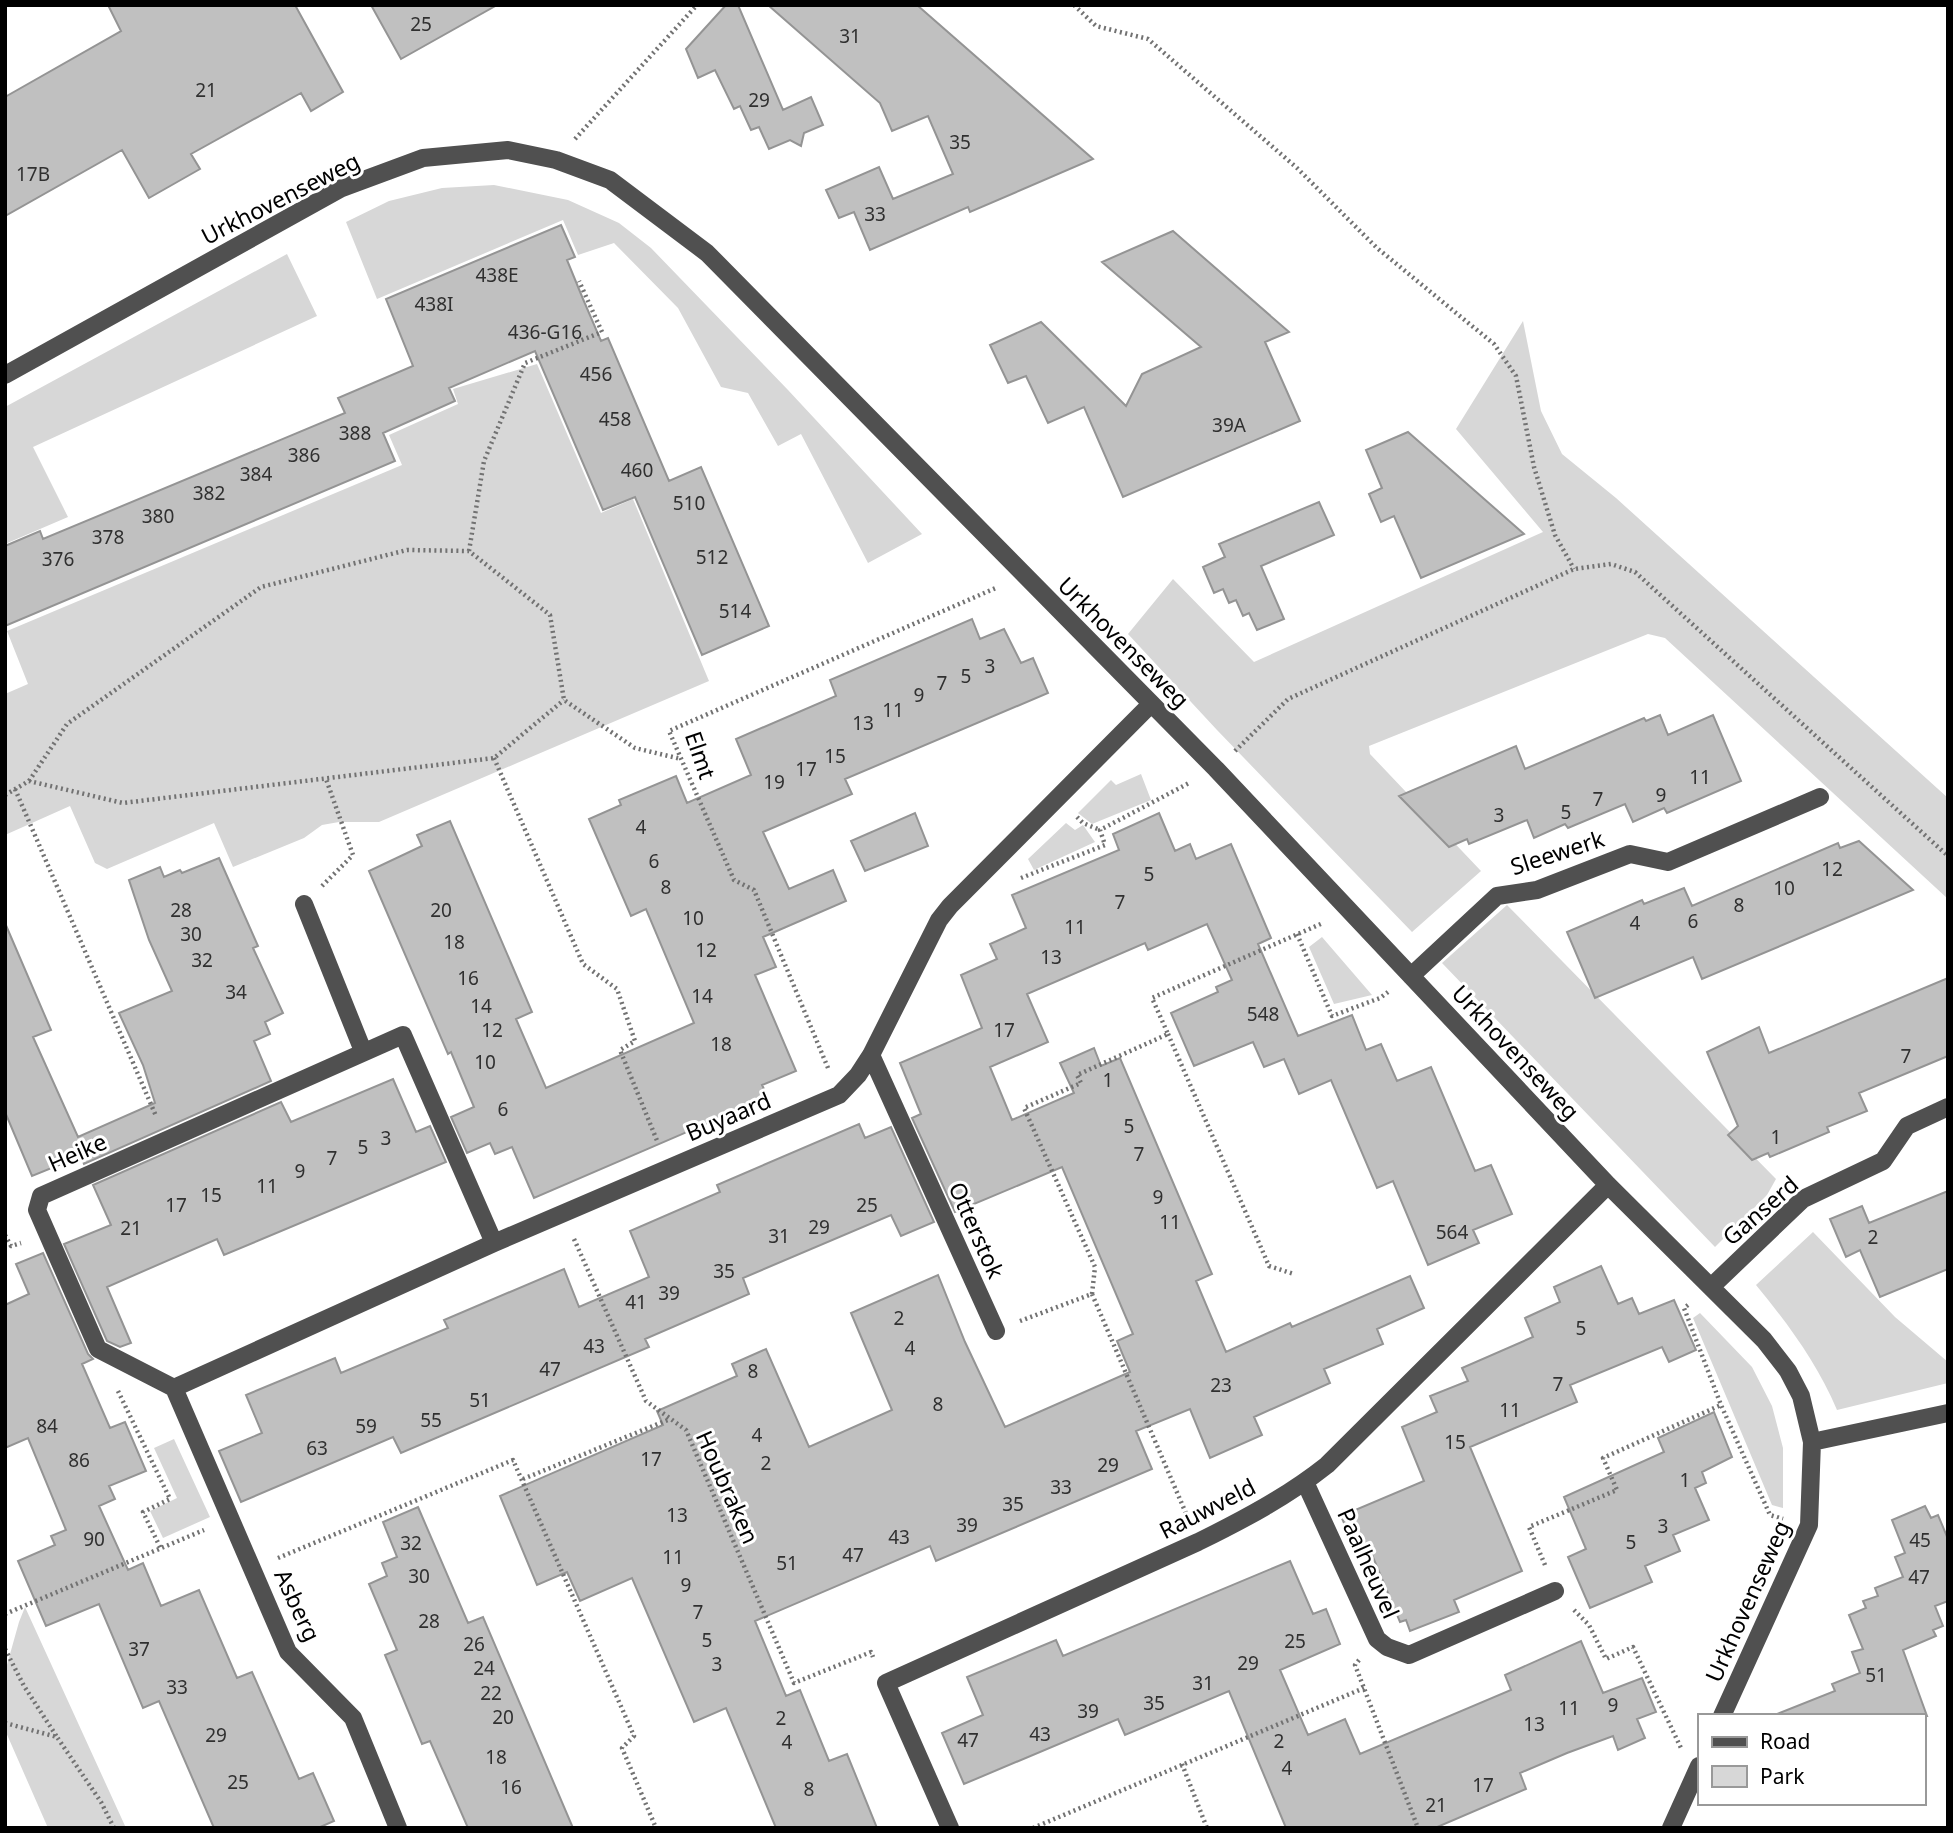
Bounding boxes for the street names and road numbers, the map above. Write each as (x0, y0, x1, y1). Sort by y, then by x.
street label: Urkhovenseweg (195, 144, 365, 252)
street label: Urkhovenseweg (1051, 569, 1197, 715)
street label: Elmt (678, 727, 724, 783)
street label: Sleewerk (1506, 822, 1609, 882)
street label: Urkhovenseweg (1445, 978, 1587, 1126)
street label: Buyaard (680, 1084, 776, 1148)
street label: Heike (43, 1125, 111, 1179)
street label: Ganserd (1715, 1168, 1805, 1252)
street label: Otterstok (942, 1177, 1013, 1284)
street label: Houbraken (689, 1425, 767, 1549)
street label: Rauwveld (1153, 1470, 1261, 1546)
street label: Paalheuvel (1330, 1503, 1408, 1623)
street label: Urkhovenseweg (1697, 1515, 1797, 1687)
street label: Asberg (267, 1564, 329, 1646)

